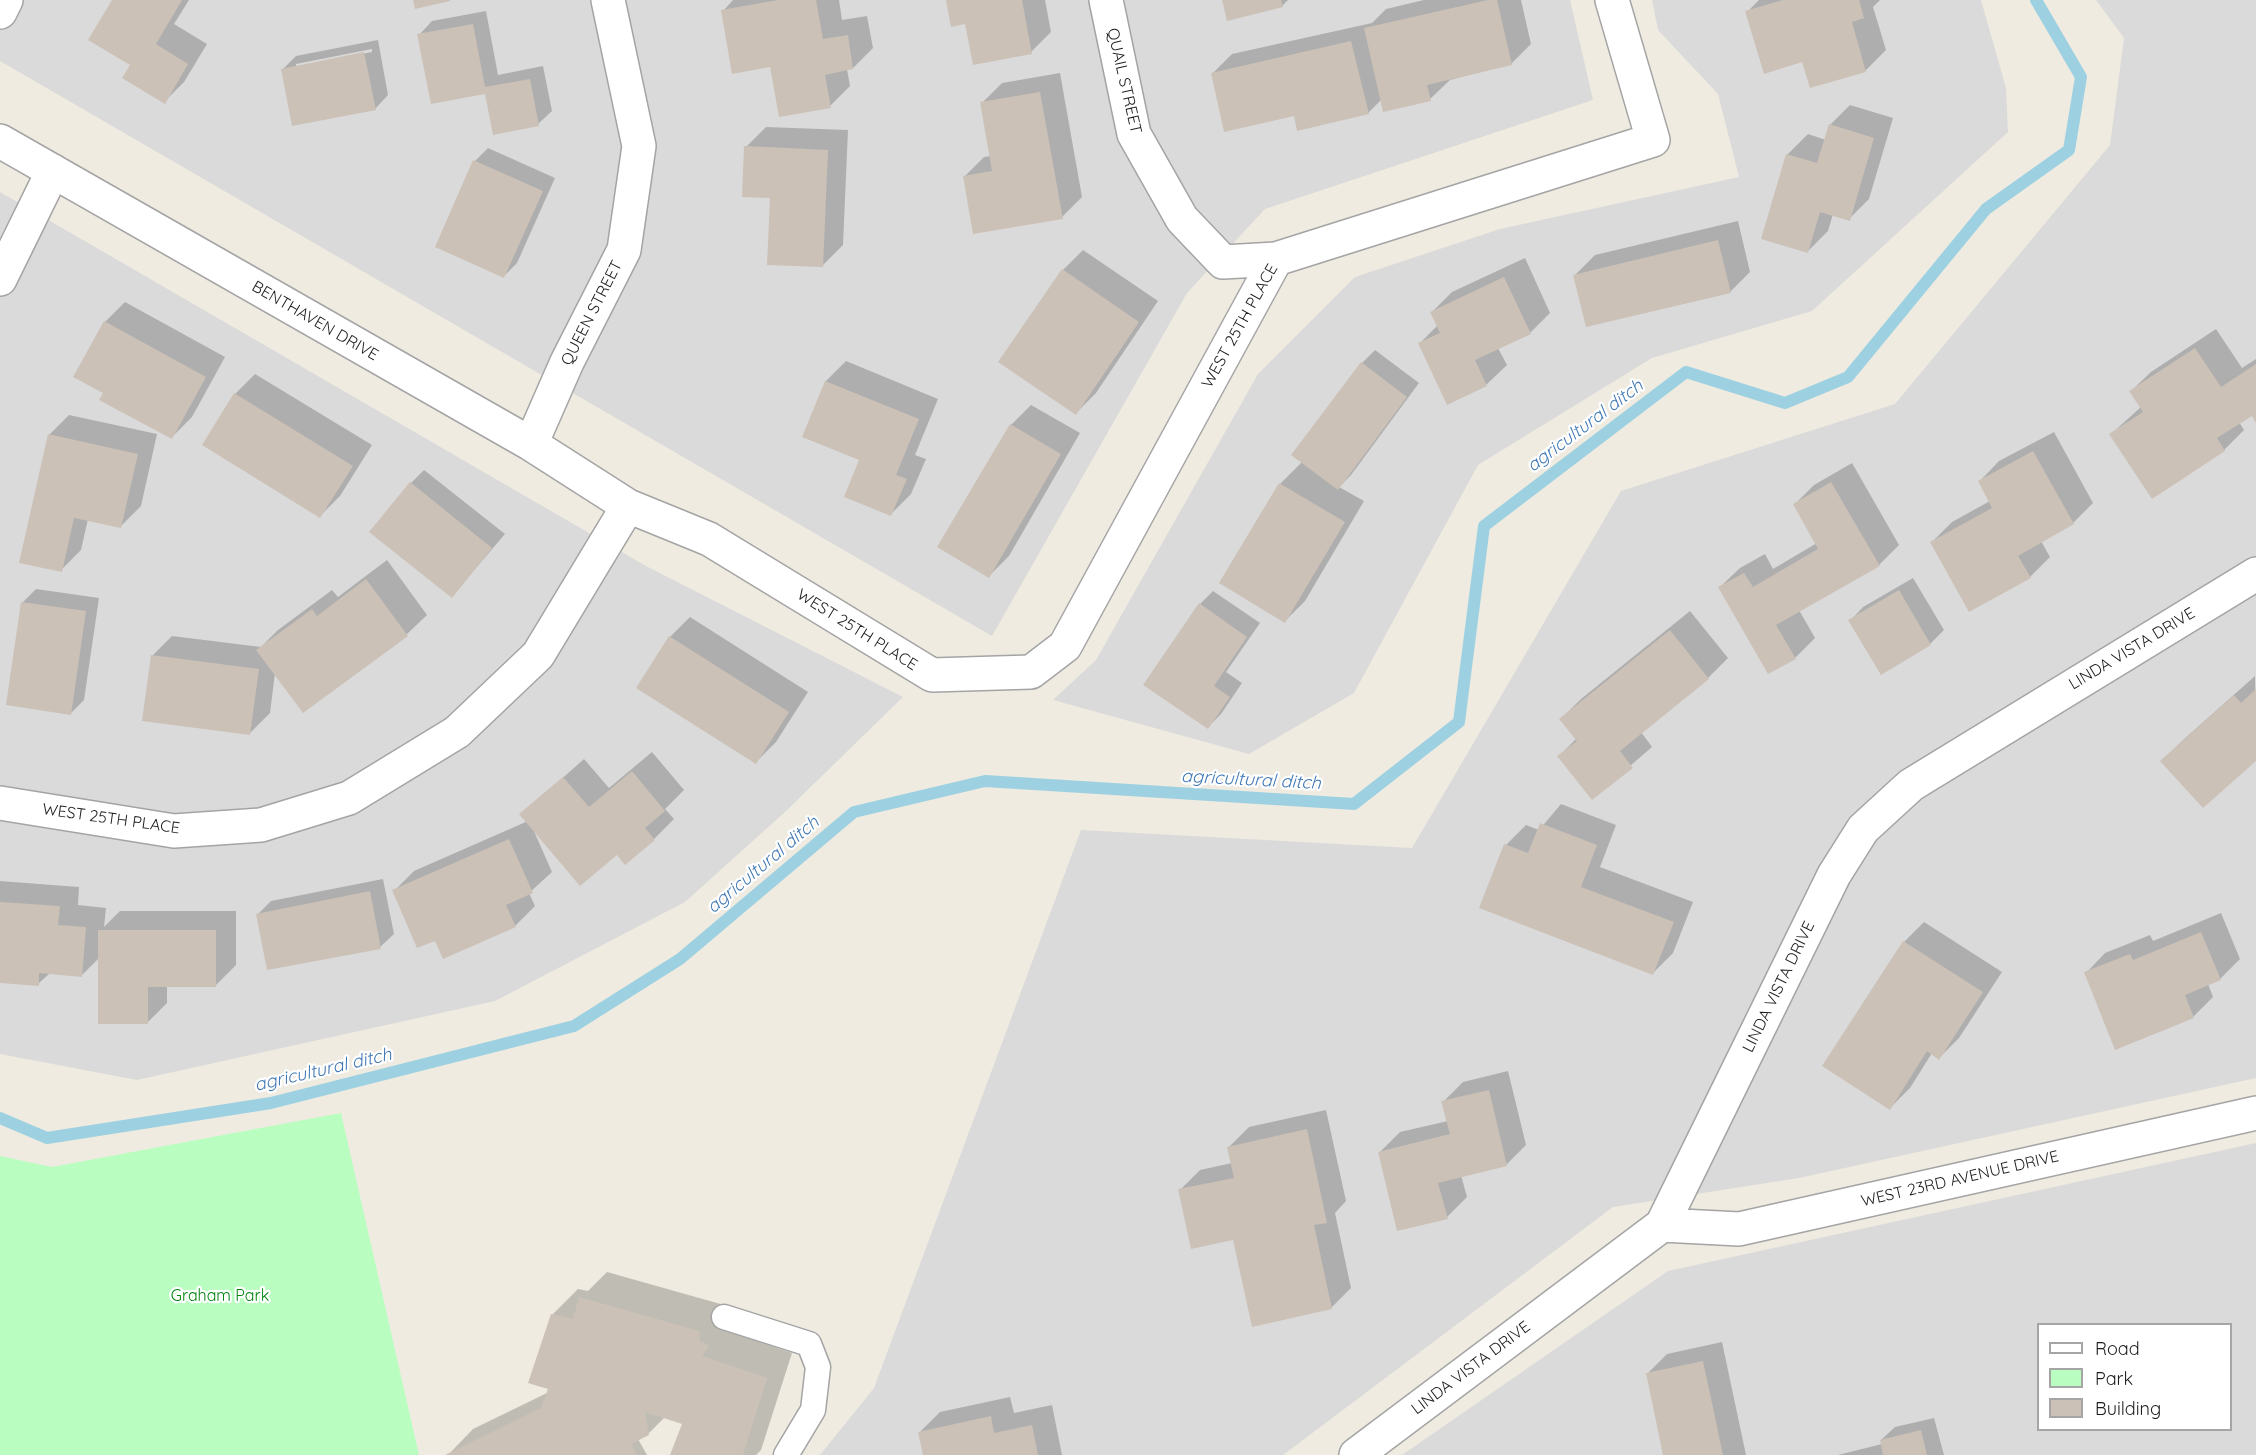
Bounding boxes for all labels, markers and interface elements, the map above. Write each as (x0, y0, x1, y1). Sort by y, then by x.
street label: QUAIL STREET (1102, 26, 1146, 136)
street label: QUEEN STREET (557, 257, 627, 369)
street label: WEST 25TH PLACE (1198, 261, 1282, 391)
street label: BENTHAVEN DRIVE (248, 277, 382, 365)
water label: agricultural ditch (1523, 375, 1647, 477)
street label: WEST 25TH PLACE (793, 585, 921, 675)
street label: LINDA VISTA DRIVE (2066, 604, 2198, 694)
water label: agricultural ditch (1181, 766, 1321, 794)
street label: WEST 25TH PLACE (41, 800, 181, 838)
water label: agricultural ditch (702, 812, 824, 918)
street label: LINDA VISTA DRIVE (1739, 918, 1819, 1056)
water label: agricultural ditch (252, 1044, 394, 1096)
street label: WEST 23RD AVENUE DRIVE (1859, 1147, 2061, 1211)
park label: Graham Park (171, 1286, 269, 1306)
street label: LINDA VISTA DRIVE (1408, 1317, 1534, 1419)
legend (2037, 1323, 2232, 1431)
text: Road (2095, 1337, 2140, 1360)
text: Park (2095, 1367, 2133, 1390)
text: Building (2095, 1397, 2161, 1420)

